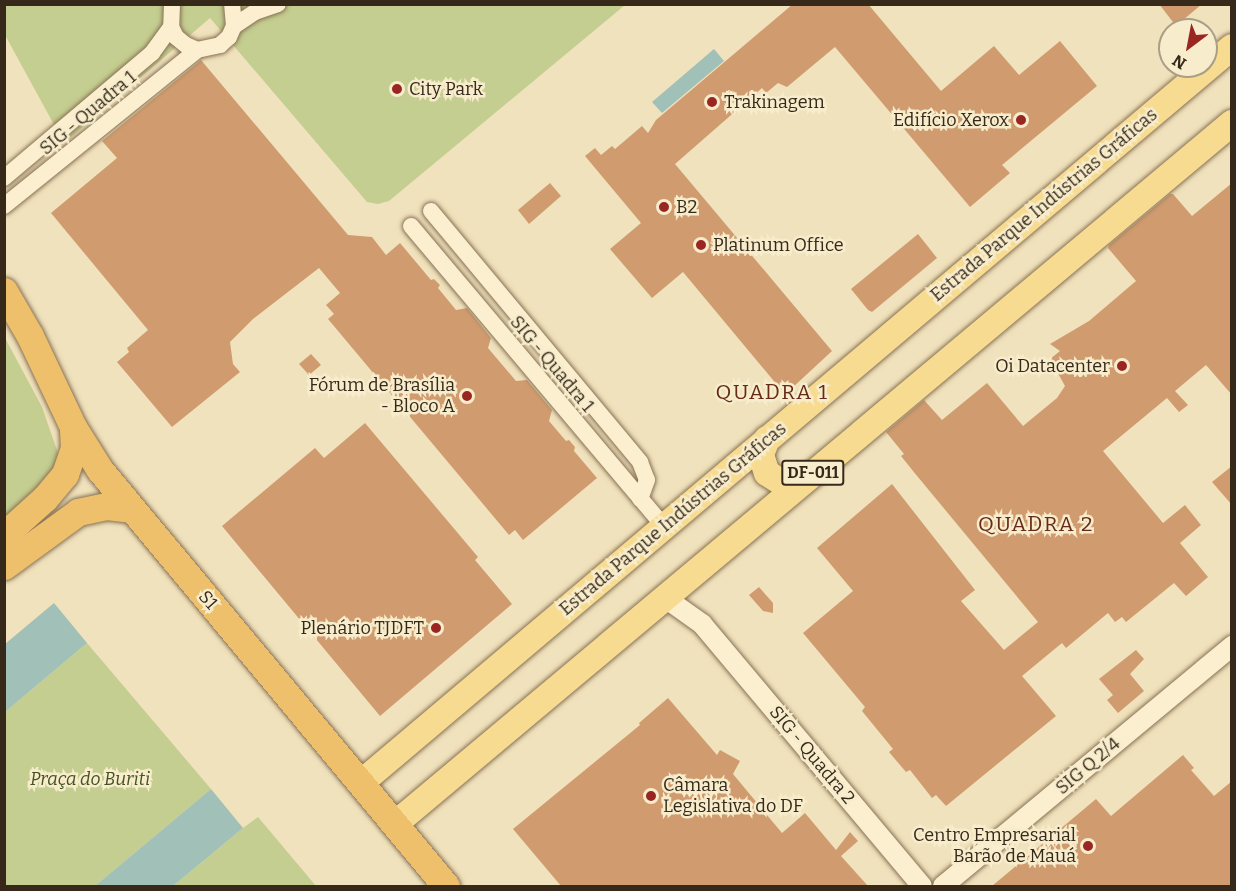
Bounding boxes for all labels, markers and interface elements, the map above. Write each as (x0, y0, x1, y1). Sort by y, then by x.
north arrow (1158, 18, 1218, 78)
text: N (1169, 51, 1190, 73)
street label: SIG - Quadra 1 (36, 67, 140, 159)
place label: City Park (409, 78, 483, 100)
marker: City Park (390, 82, 404, 96)
place label: Trakinagem (724, 91, 825, 113)
marker: Trakinagem (705, 95, 719, 109)
street label: Estrada Parque Indústrias Gráficas (926, 104, 1162, 306)
place label: Edifício Xerox (893, 109, 1009, 131)
marker: Edifício Xerox (1014, 113, 1028, 127)
place label: B2 (676, 196, 697, 218)
marker: B2 (657, 200, 671, 214)
place label: Platinum Office (713, 234, 844, 256)
marker: Platinum Office (694, 238, 708, 252)
street label: SIG - Quadra 1 (506, 312, 598, 416)
place label: Oi Datacenter (995, 355, 1110, 377)
marker: Oi Datacenter (1115, 359, 1129, 373)
place label: Fórum de Brasília - Bloco A (309, 375, 455, 418)
district label: QUADRA 1 (716, 379, 828, 405)
marker: Fórum de Brasília - Bloco A (460, 389, 474, 403)
street label: Estrada Parque Indústrias Gráficas (555, 418, 791, 620)
road number: DF-011 (780, 460, 846, 486)
district label: QUADRA 2 (978, 511, 1094, 537)
street label: S1 (194, 586, 222, 614)
place label: Plenário TJDFT (301, 617, 424, 639)
marker: Plenário TJDFT (429, 621, 443, 635)
street label: SIG - Quadra 2 (765, 702, 859, 808)
street label: SIG Q 2/4 (1052, 733, 1124, 799)
park label: Praça do Buriti (30, 768, 150, 790)
place label: Câmara Legislativa do DF (663, 775, 803, 818)
marker: Câmara Legislativa do DF (644, 789, 658, 803)
place label: Centro Empresarial Barão de Mauá (913, 825, 1076, 868)
marker: Centro Empresarial Barão de Mauá (1081, 839, 1095, 853)

